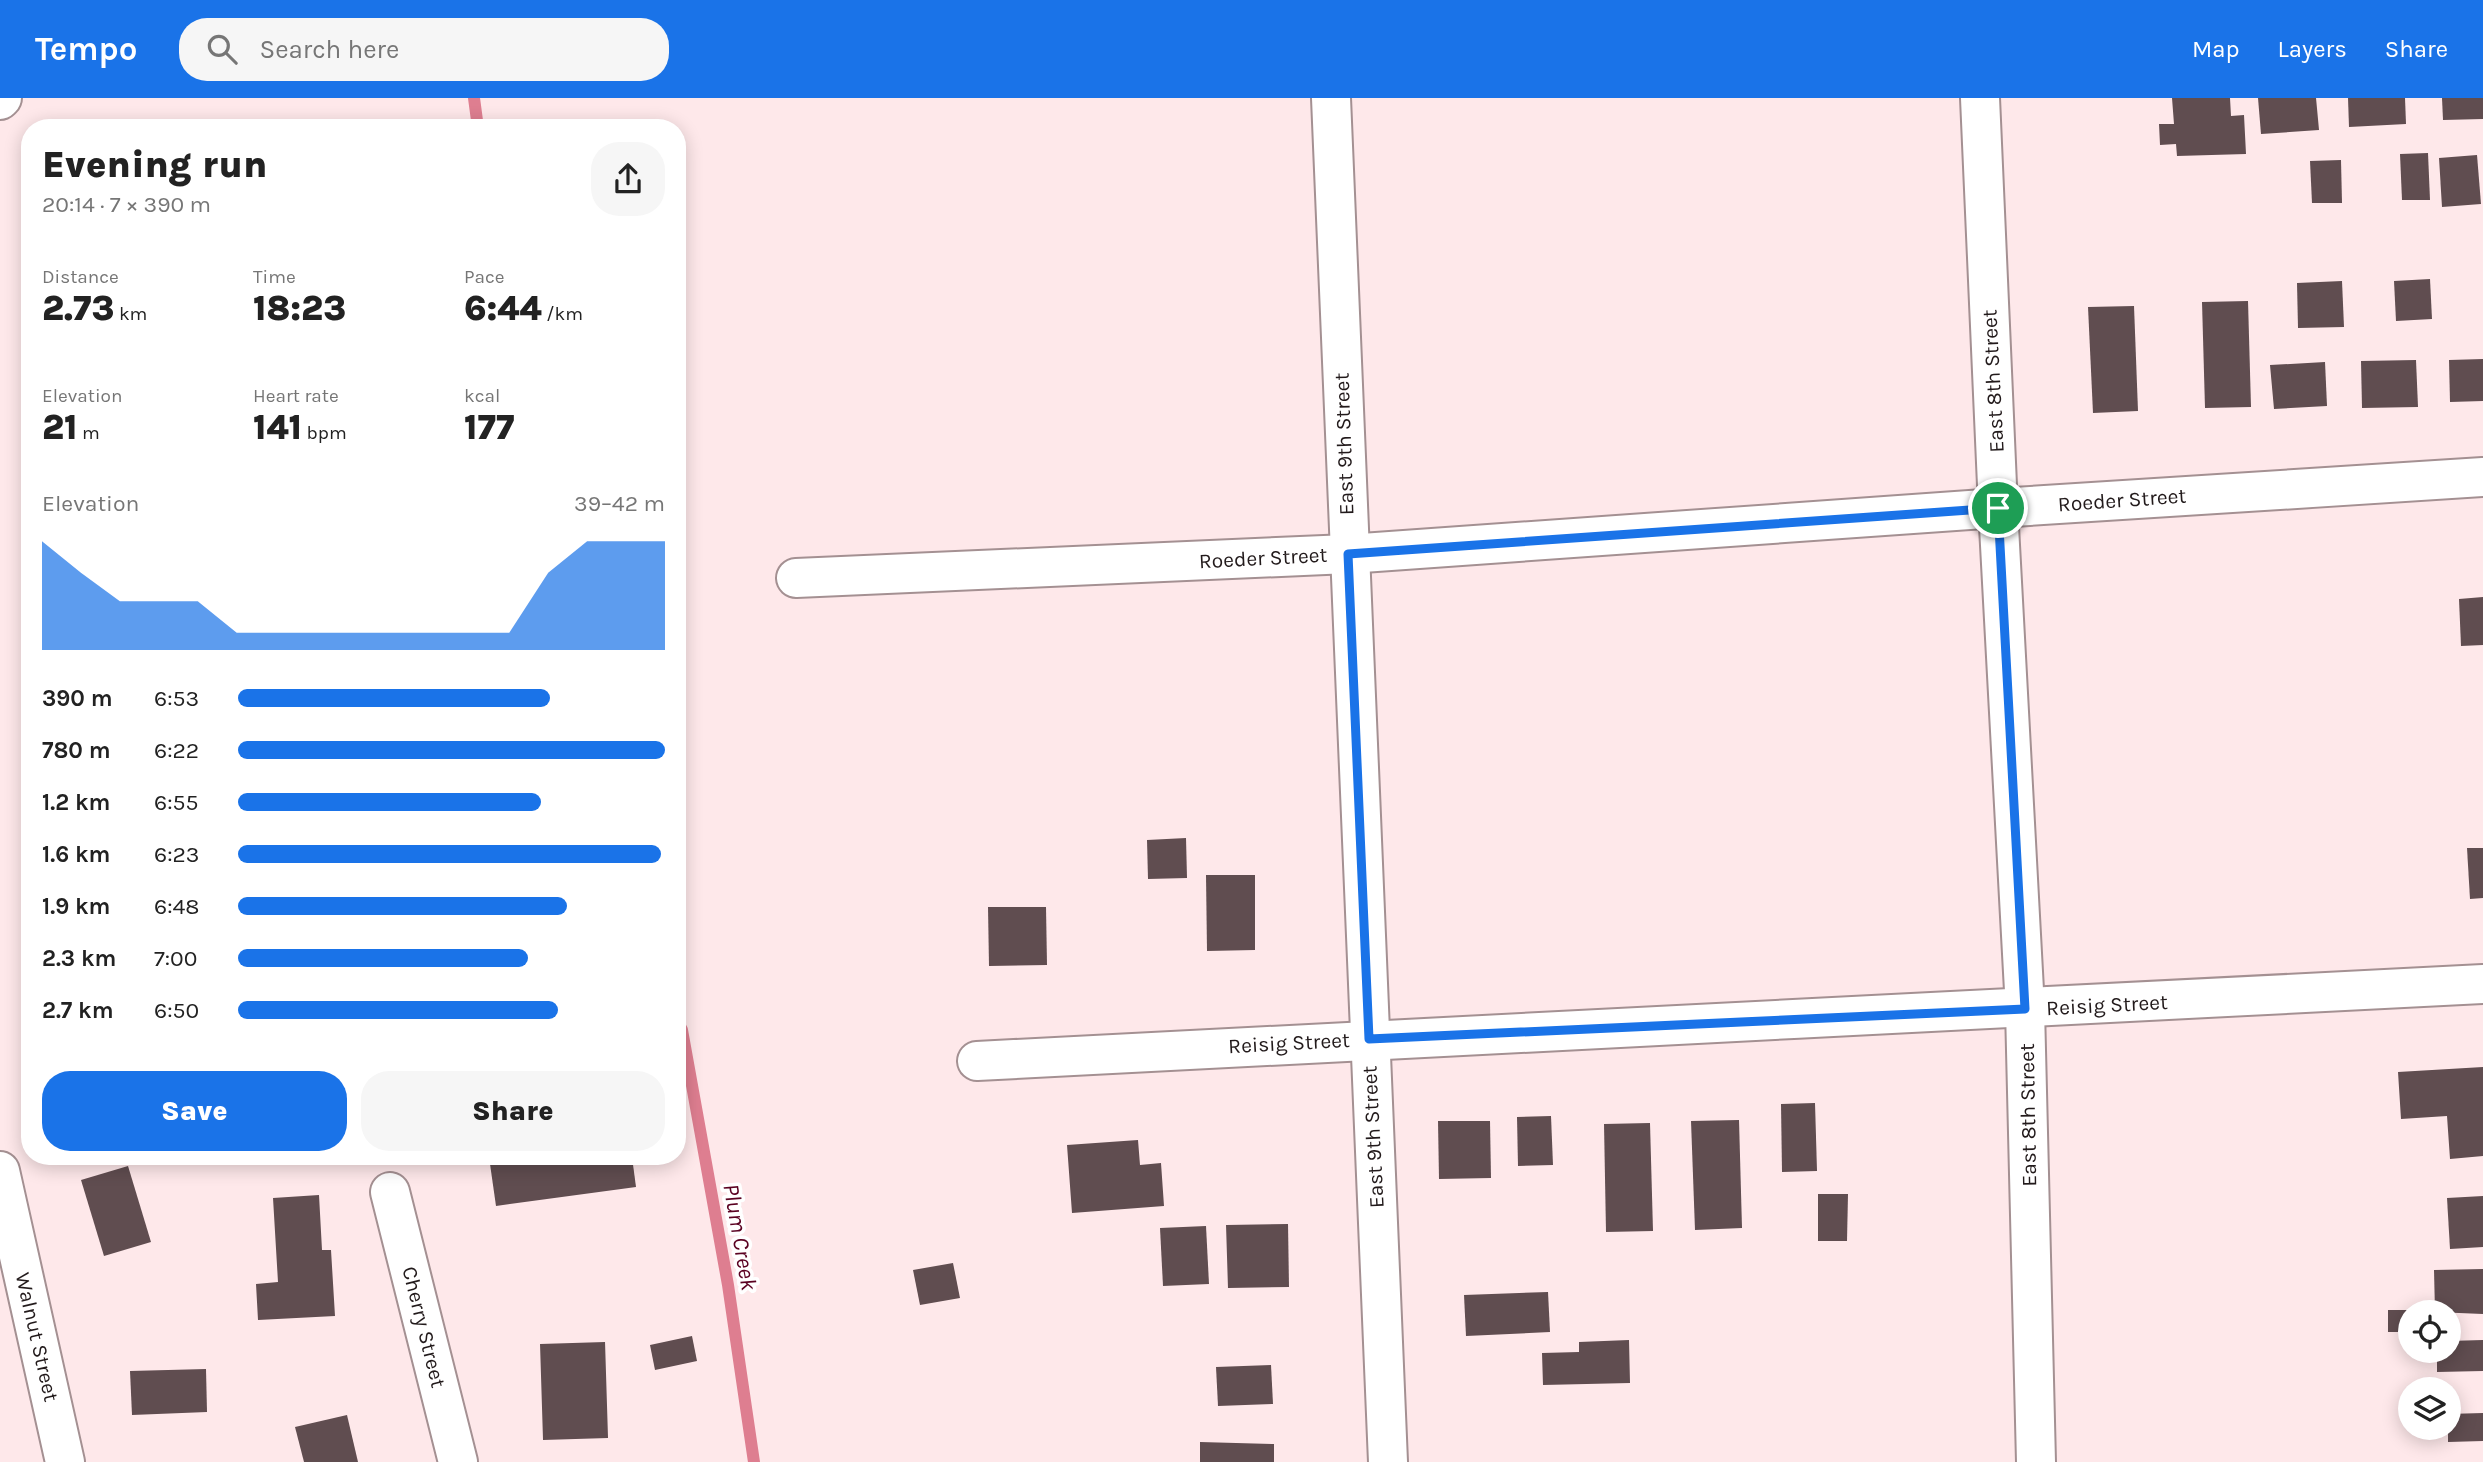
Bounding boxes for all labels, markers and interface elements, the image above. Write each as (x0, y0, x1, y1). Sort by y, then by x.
search box (179, 18, 669, 81)
text: Tempo (35, 30, 137, 68)
icon: search (203, 30, 241, 68)
text: Search here (259, 34, 399, 65)
text: Map (2192, 35, 2240, 63)
text: Layers (2278, 35, 2347, 63)
text: Share (2385, 35, 2448, 63)
text: Evening run (42, 142, 267, 187)
button: share (591, 142, 665, 216)
text: 20:14 · 7 × 390 m (42, 191, 211, 218)
text: Distance (42, 266, 119, 288)
text: Time (253, 266, 296, 288)
text: Pace (464, 266, 505, 288)
text: 2.73 (42, 288, 114, 329)
text: 18:23 (253, 288, 346, 329)
text: 6:44 (464, 288, 542, 329)
text: km (114, 303, 147, 325)
text: /km (542, 303, 583, 325)
street label: East 8th Street (1977, 309, 2009, 453)
street label: East 9th Street (1330, 372, 1358, 516)
text: Elevation (42, 385, 122, 407)
text: Heart rate (253, 385, 339, 407)
text: kcal (464, 385, 500, 407)
text: 21 (42, 407, 78, 448)
text: 141 (253, 407, 302, 448)
text: 177 (464, 407, 514, 448)
text: m (78, 422, 100, 444)
text: bpm (302, 422, 347, 444)
pin (1968, 478, 2028, 538)
street label: Roeder Street (2057, 484, 2187, 516)
icon: arrive (1979, 489, 2017, 527)
text: Elevation (42, 490, 139, 517)
text: 39–42 m (574, 490, 665, 517)
street label: Roeder Street (1198, 543, 1328, 573)
text: 390 m (42, 685, 113, 712)
text: 6:53 (154, 685, 199, 712)
text: 780 m (42, 737, 111, 764)
text: 6:22 (154, 737, 199, 764)
text: 1.2 km (42, 789, 110, 816)
text: 6:55 (154, 789, 198, 816)
text: 1.6 km (42, 841, 110, 868)
text: 6:23 (154, 841, 199, 868)
text: 1.9 km (42, 893, 110, 920)
text: 6:48 (154, 893, 199, 920)
text: 2.3 km (42, 945, 116, 972)
text: 7:00 (154, 945, 197, 972)
street label: Reisig Street (2046, 990, 2168, 1020)
text: 2.7 km (42, 997, 114, 1024)
text: 6:50 (154, 997, 199, 1024)
street label: Reisig Street (1228, 1028, 1350, 1058)
street label: East 8th Street (2015, 1043, 2041, 1187)
street label: East 9th Street (1357, 1065, 1389, 1209)
button: Save (42, 1071, 347, 1151)
button: Share (361, 1071, 665, 1151)
water label: Plum Creek (717, 1182, 763, 1293)
street label: Cherry Street (397, 1264, 451, 1390)
street label: Walnut Street (11, 1270, 64, 1404)
map controls (2398, 1300, 2461, 1440)
button: locate (2398, 1300, 2461, 1363)
button: layers (2398, 1377, 2461, 1440)

